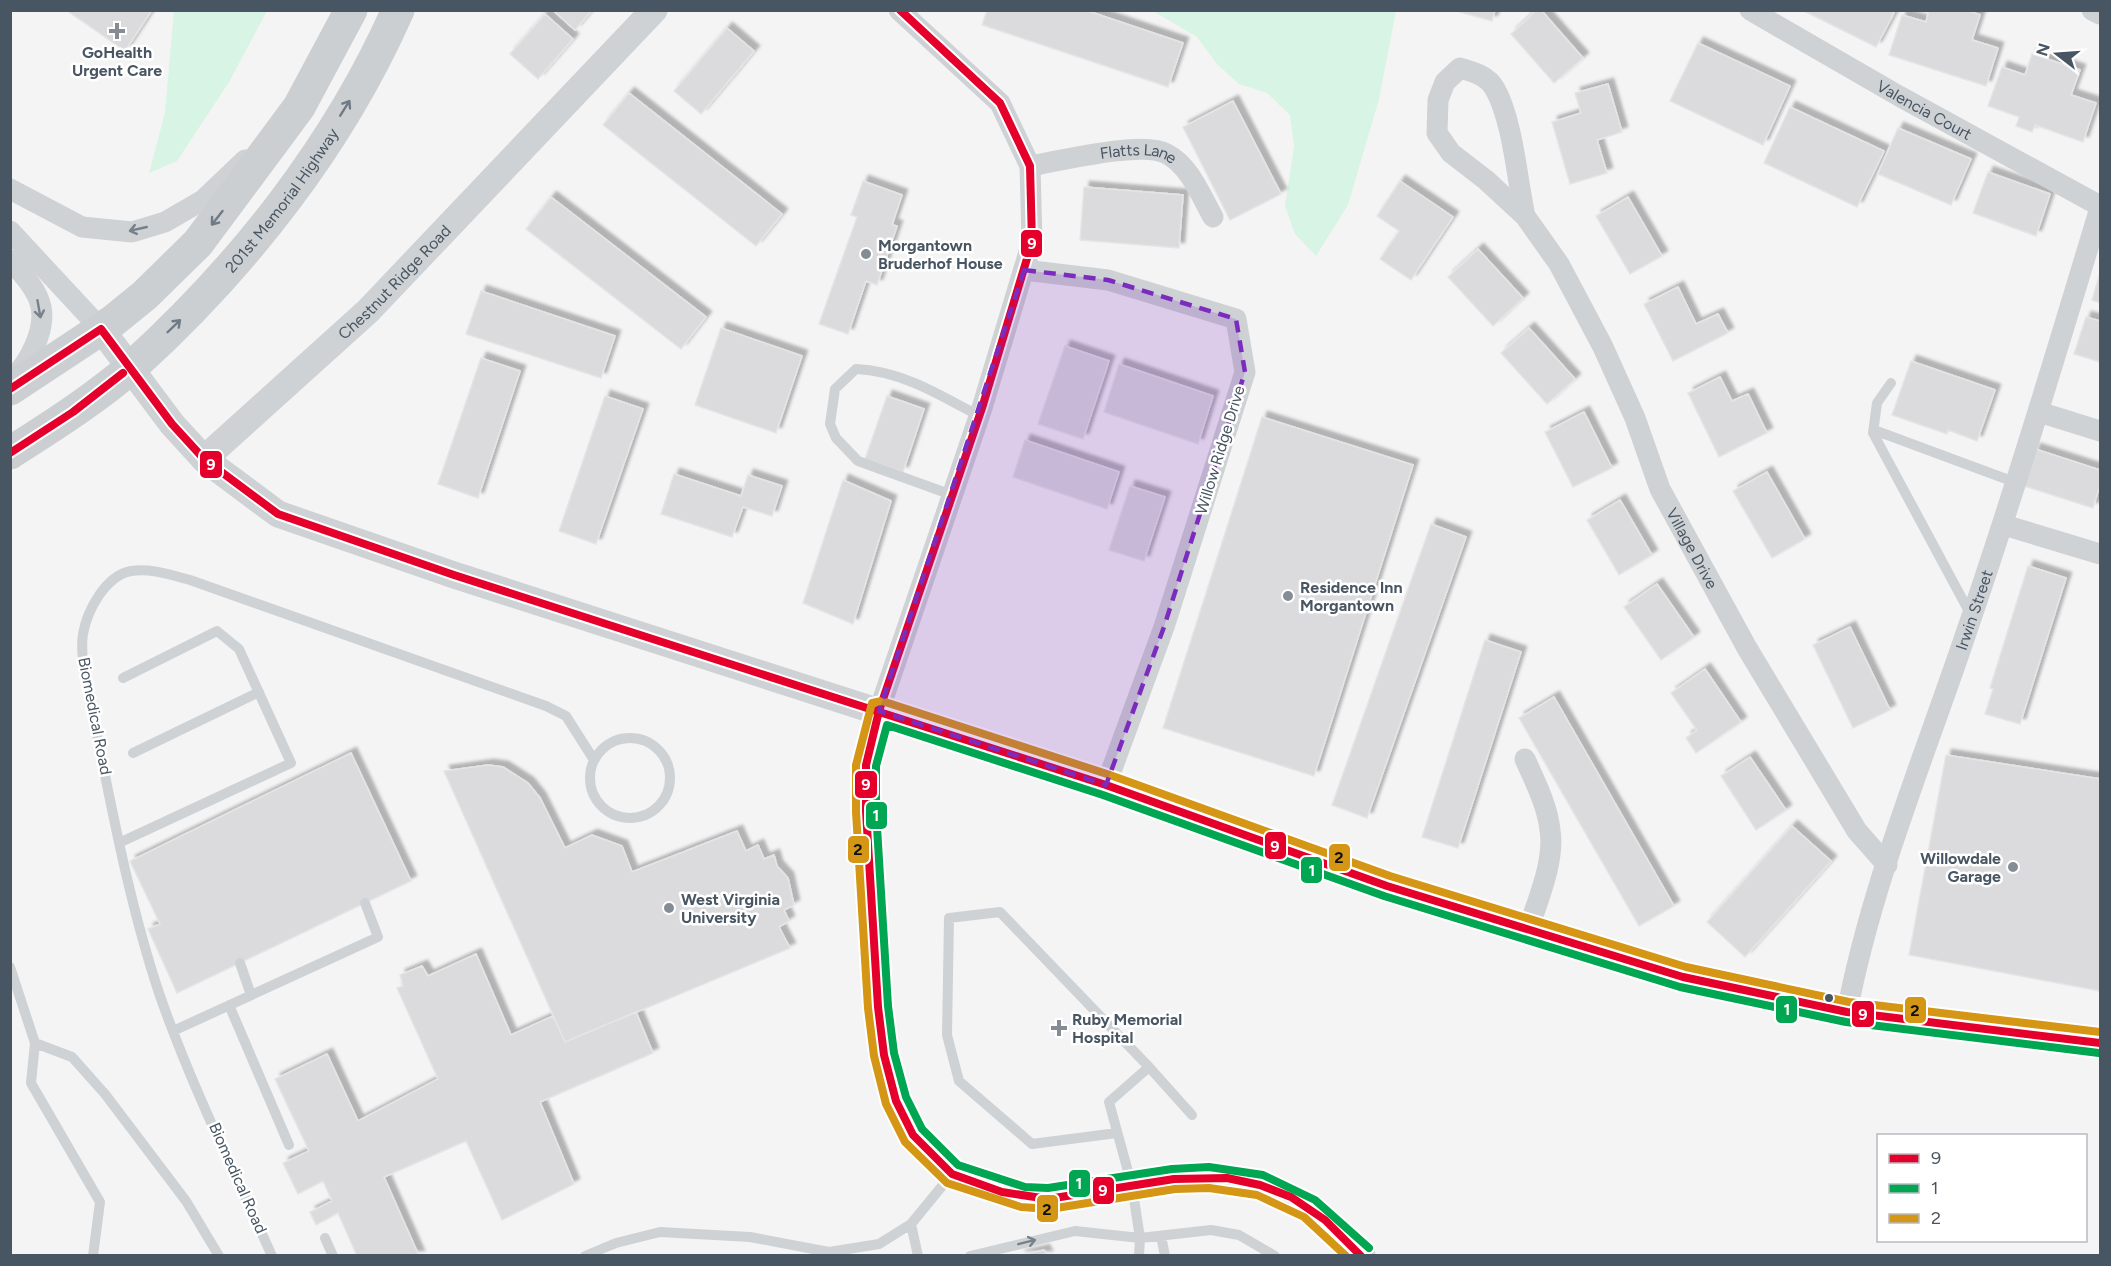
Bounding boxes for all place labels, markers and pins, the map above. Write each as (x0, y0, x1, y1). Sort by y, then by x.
marker: GoHealth Urgent Care (108, 22, 126, 40)
place label: GoHealth Urgent Care (72, 43, 162, 80)
place label: Morgantown Bruderhof House (878, 236, 1003, 273)
marker: Morgantown Bruderhof House (859, 247, 873, 261)
place label: Residence Inn Morgantown (1300, 578, 1403, 615)
marker: Residence Inn Morgantown (1281, 589, 1295, 603)
place label: Willowdale Garage (1920, 849, 2001, 886)
marker: Willowdale Garage (2006, 860, 2020, 874)
place label: West Virginia University (681, 890, 780, 927)
marker: West Virginia University (662, 901, 676, 915)
unlabelled marker (1823, 992, 1835, 1004)
place label: Ruby Memorial Hospital (1072, 1010, 1182, 1047)
marker: Ruby Memorial Hospital (1050, 1019, 1068, 1037)

